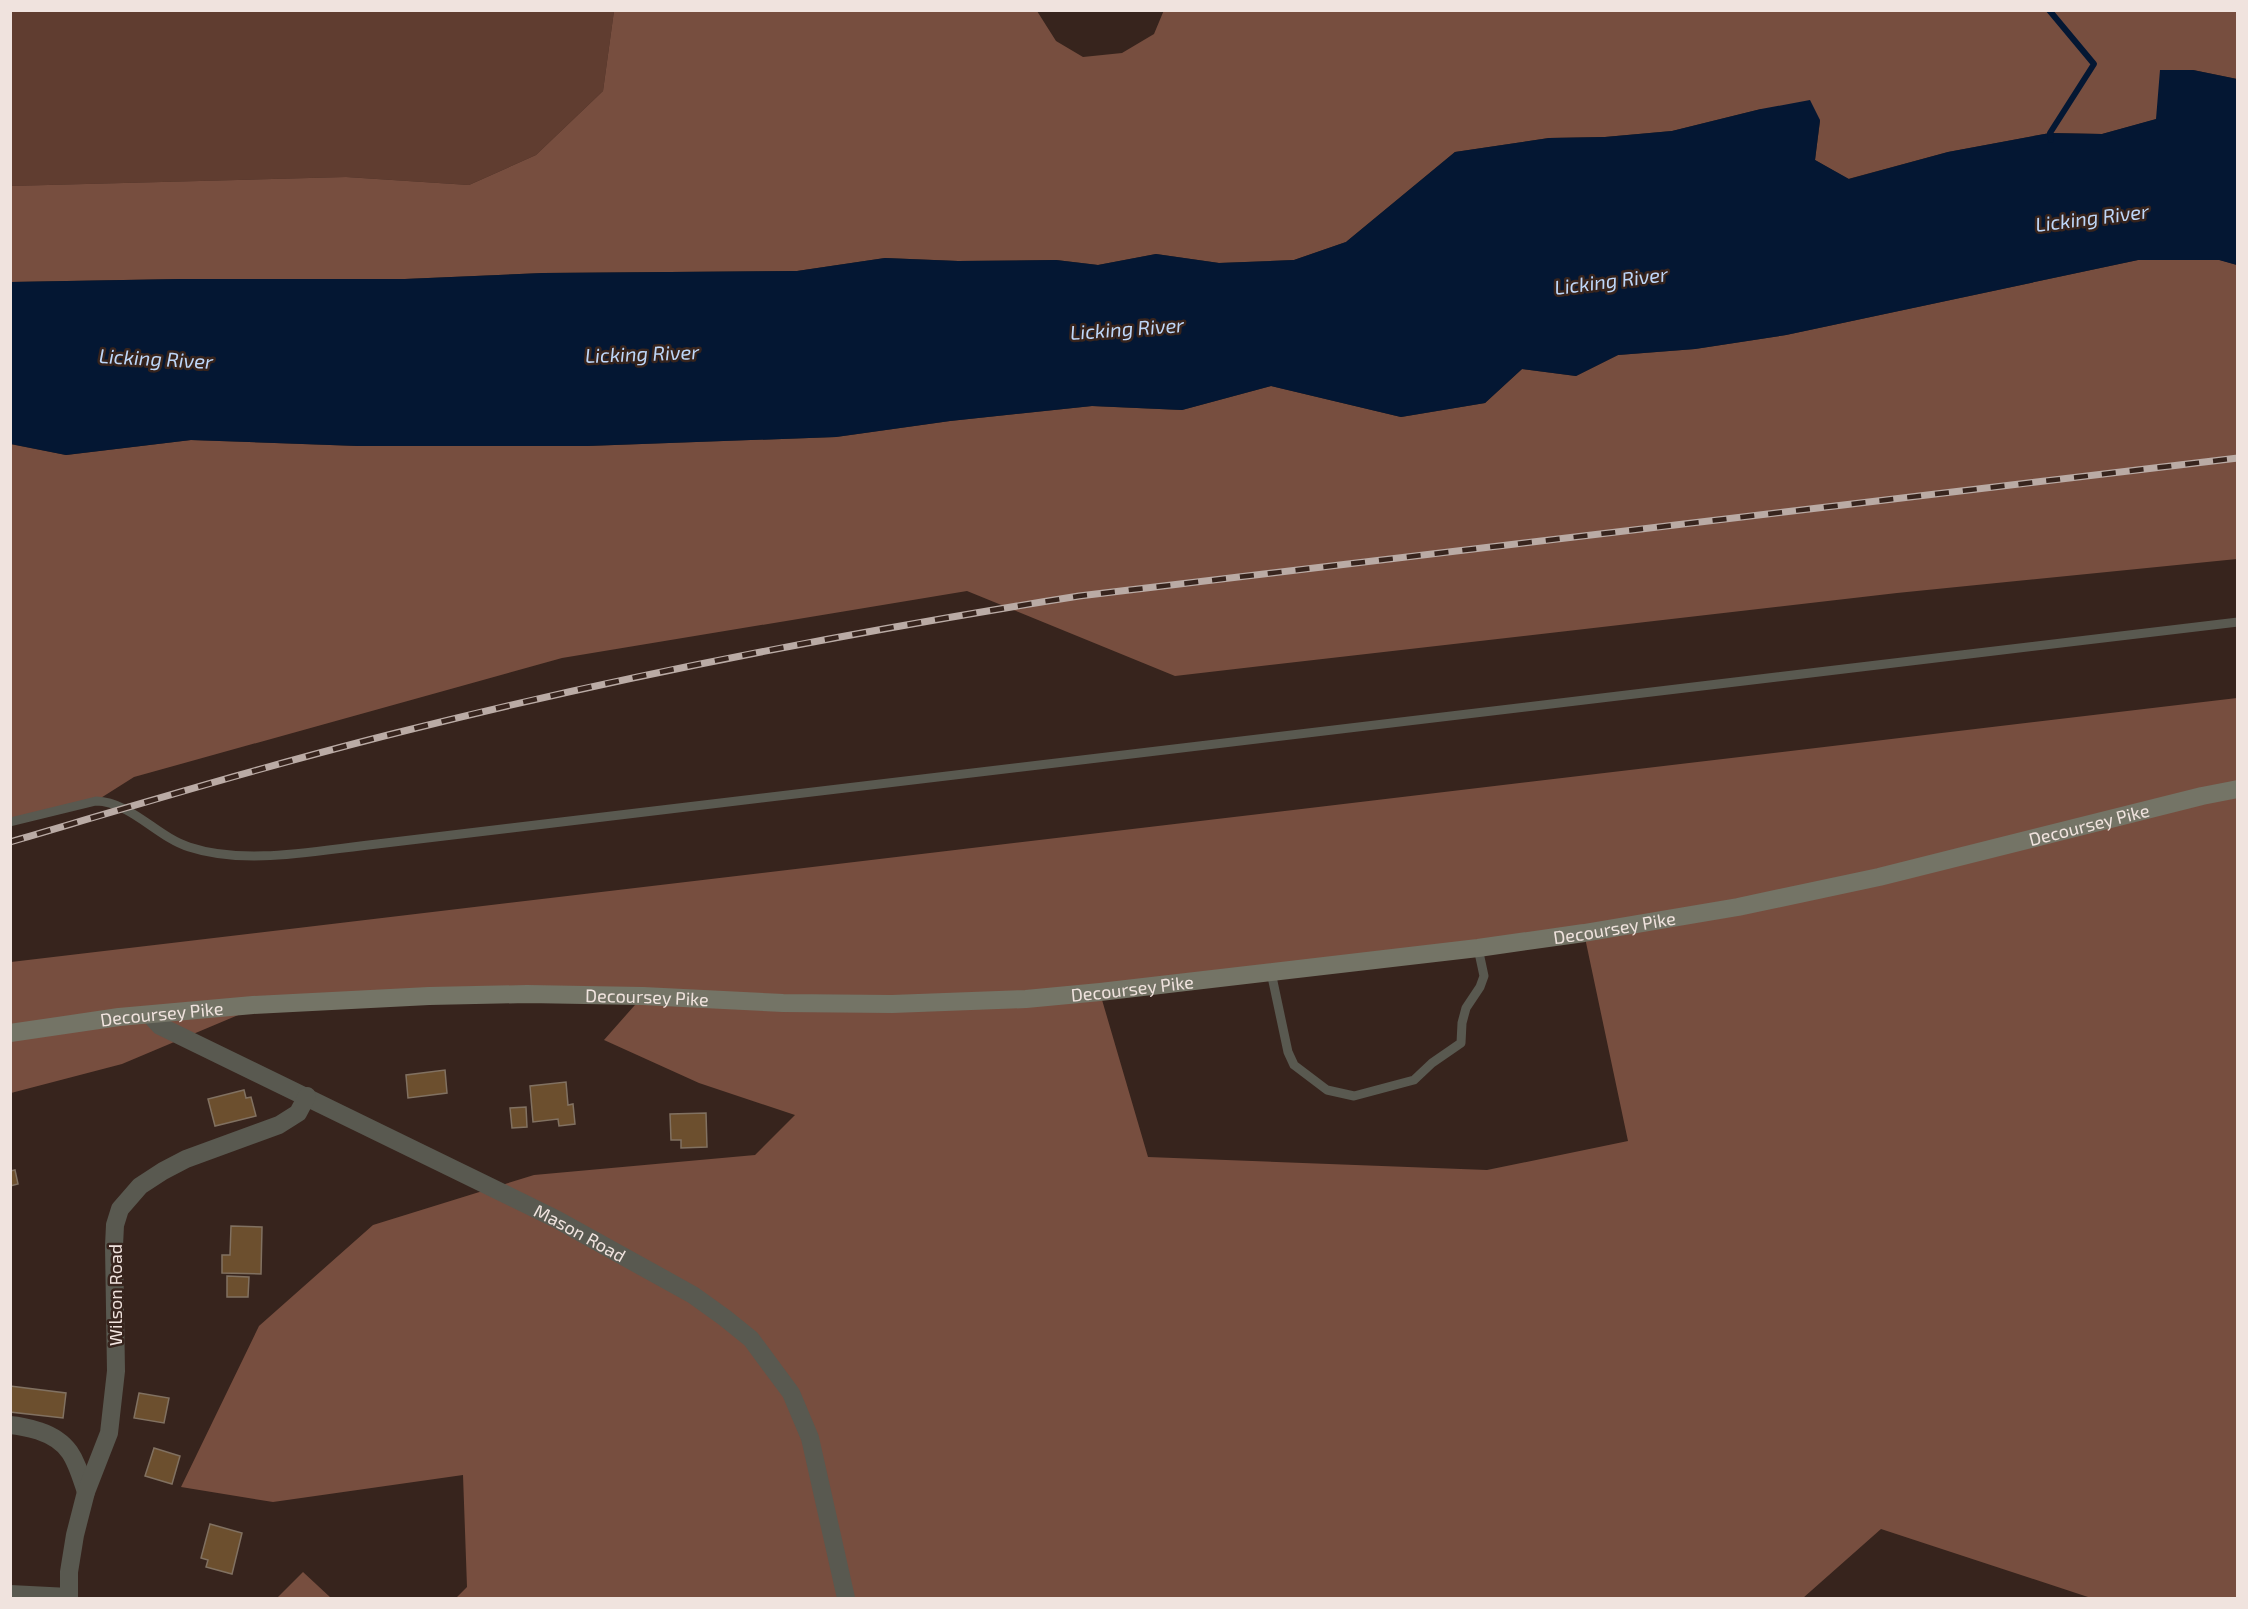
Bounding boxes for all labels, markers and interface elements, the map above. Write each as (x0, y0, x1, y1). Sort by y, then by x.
water label: Licking River (2034, 198, 2151, 236)
water label: Licking River (1553, 261, 1670, 299)
water label: Licking River (1069, 312, 1186, 344)
water label: Licking River (584, 339, 701, 367)
water label: Licking River (98, 343, 215, 373)
street label: Decoursey Pike (2026, 799, 2152, 850)
street label: Decoursey Pike (1552, 907, 1677, 948)
street label: Decoursey Pike (1070, 970, 1195, 1006)
street label: Decoursey Pike (585, 984, 709, 1010)
street label: Decoursey Pike (99, 997, 224, 1031)
street label: Mason Road (531, 1199, 630, 1267)
street label: Wilson Road (104, 1244, 126, 1346)

